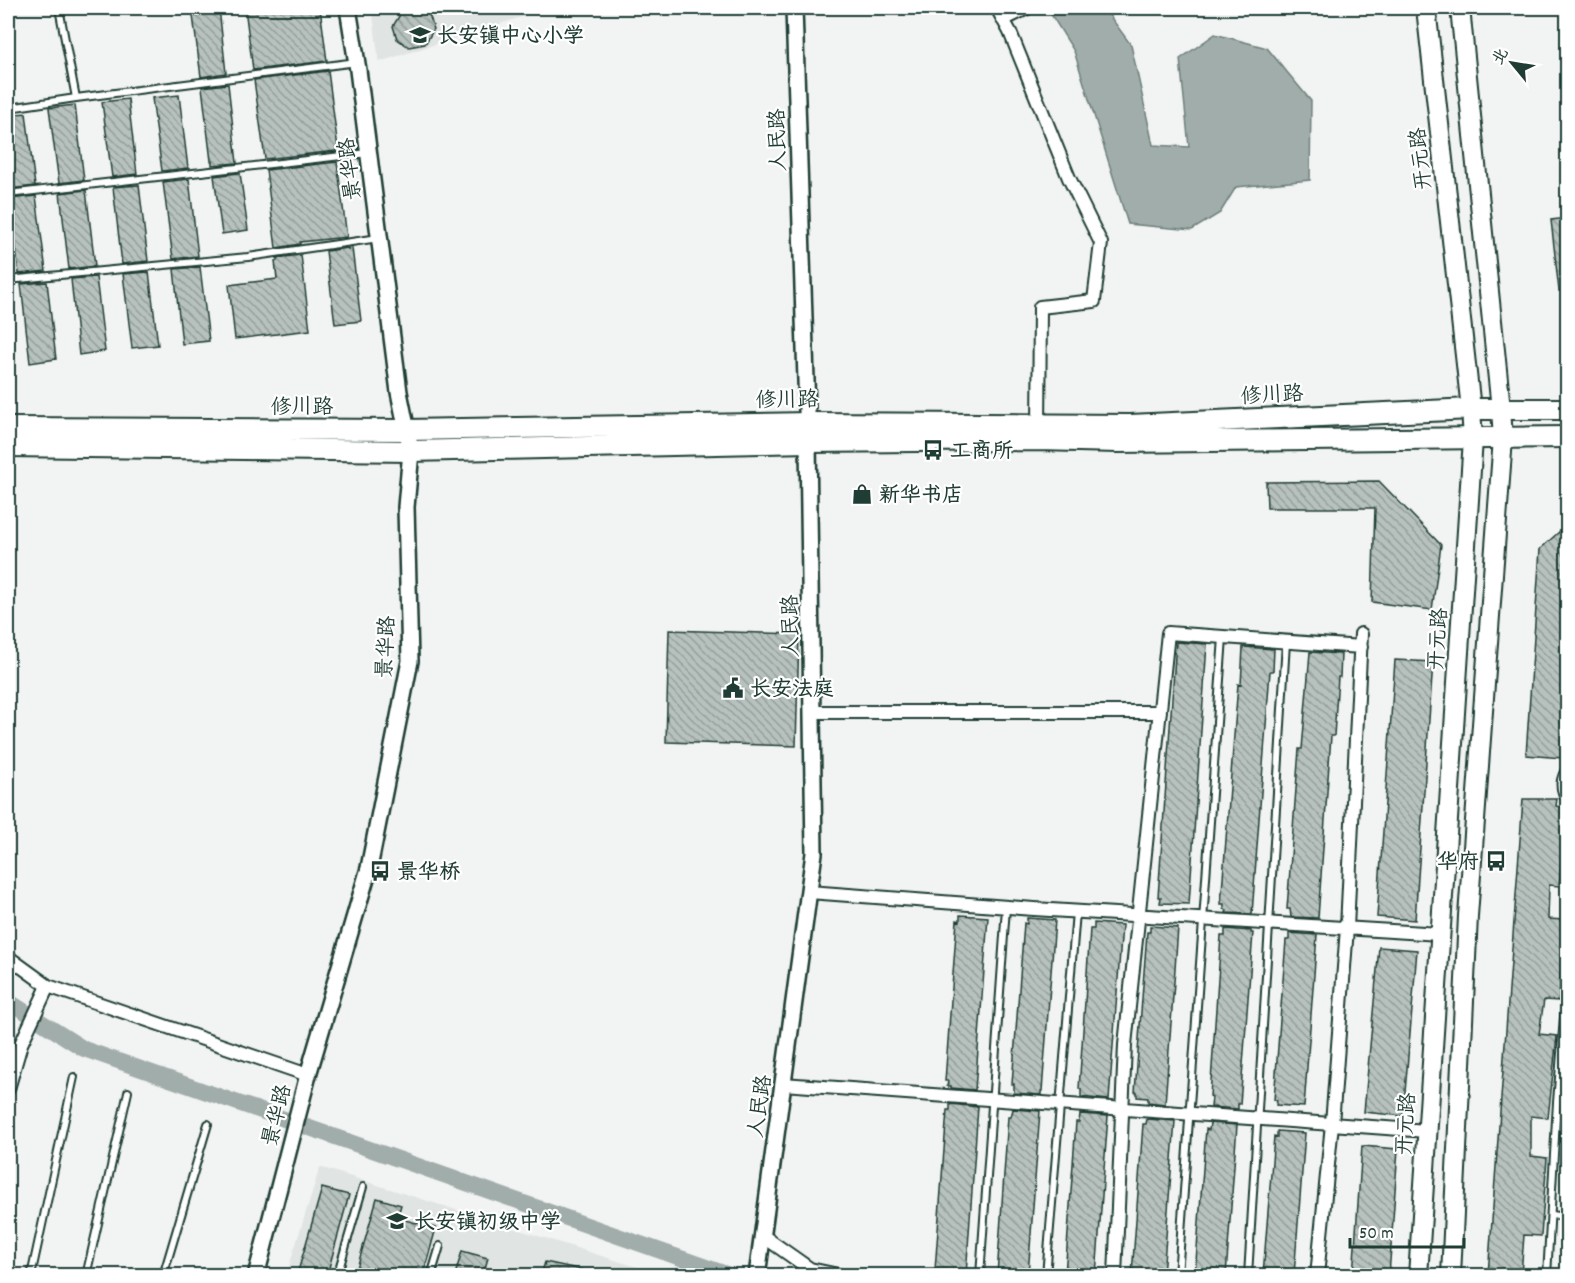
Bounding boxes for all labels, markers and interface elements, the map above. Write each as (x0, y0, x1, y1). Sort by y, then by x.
school or university icon: 长安镇中心小学 (408, 23, 432, 47)
place label: 长安镇中心小学 (437, 23, 584, 53)
north arrow (1482, 33, 1542, 93)
text: 北 (1487, 44, 1515, 69)
street label: 人民路 (764, 108, 796, 172)
street label: 开元路 (1405, 126, 1441, 192)
street label: 景华路 (333, 136, 371, 202)
street label: 修川路 (1240, 380, 1304, 414)
street label: 修川路 (755, 386, 819, 418)
street label: 修川路 (271, 394, 334, 424)
bus stop icon: 工商所 (921, 438, 945, 462)
place label: 工商所 (950, 438, 1013, 468)
shop icon: 新华书店 (850, 482, 874, 506)
place label: 新华书店 (879, 482, 963, 512)
street label: 人民路 (777, 594, 809, 658)
street label: 开元路 (1423, 607, 1457, 672)
street label: 景华路 (371, 615, 405, 679)
public building icon: 长安法庭 (721, 676, 745, 700)
place label: 长安法庭 (750, 676, 834, 706)
place label: 华府 (1437, 849, 1479, 879)
bus stop icon: 华府 (1484, 849, 1508, 873)
bus stop icon: 景华桥 (368, 859, 392, 883)
place label: 景华桥 (397, 859, 460, 889)
street label: 人民路 (743, 1073, 781, 1140)
street label: 景华路 (257, 1082, 301, 1150)
street label: 开元路 (1391, 1092, 1425, 1157)
school or university icon: 长安镇初级中学 (385, 1209, 409, 1233)
place label: 长安镇初级中学 (414, 1209, 561, 1239)
scale bar (1350, 1211, 1464, 1249)
text: 50 m (1359, 1222, 1394, 1247)

